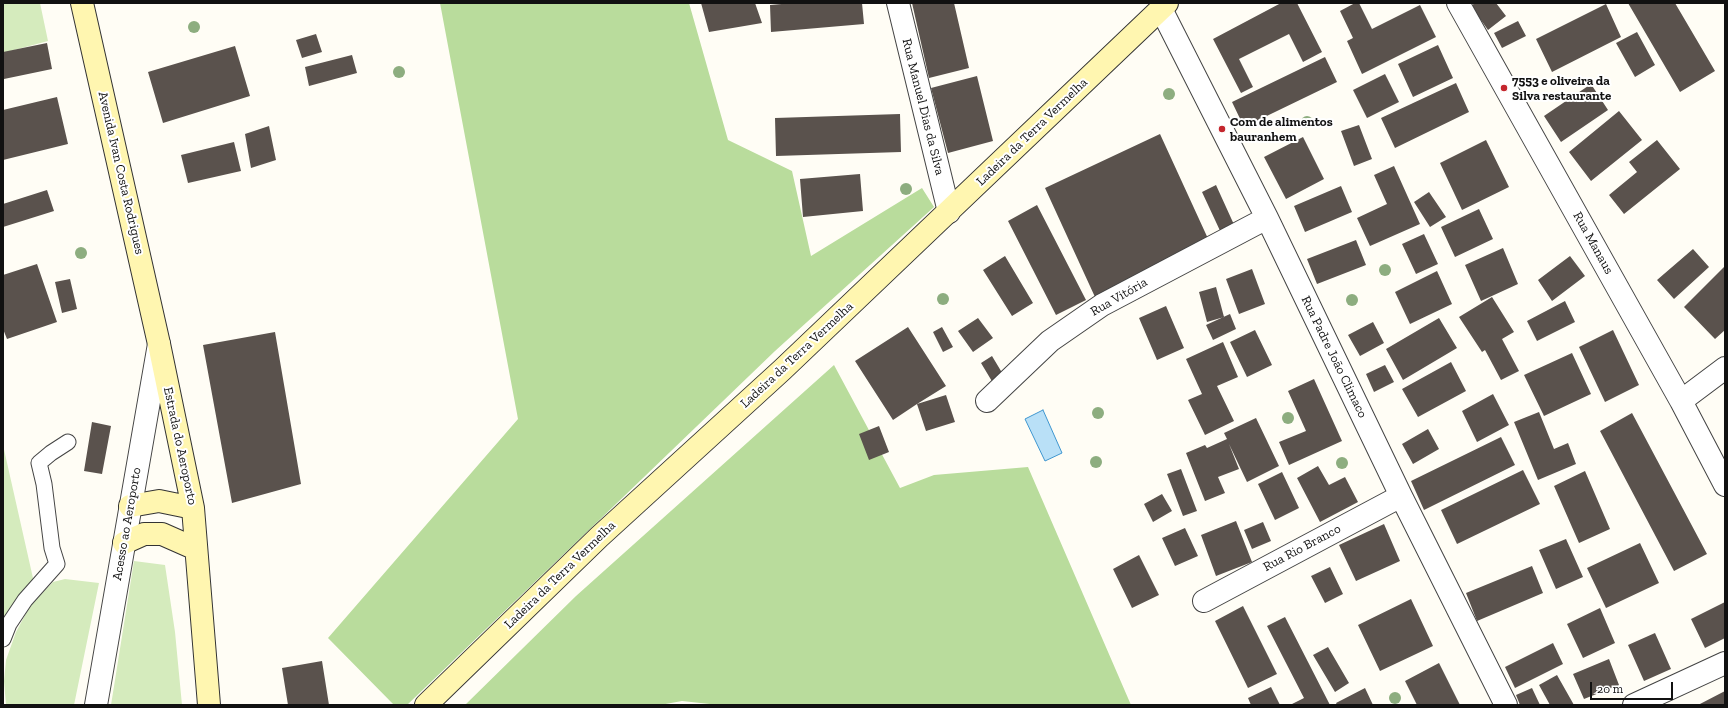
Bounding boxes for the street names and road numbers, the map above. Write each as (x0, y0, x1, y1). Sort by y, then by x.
street label: Rua Manuel Dias da Silva (898, 37, 948, 177)
street label: Ladeira da Terra Vermelha (973, 75, 1091, 189)
street label: Avenida Ivan Costa Rodrigues (95, 90, 147, 256)
street label: Rua Manaus (1569, 209, 1617, 277)
street label: Rua Vitória (1088, 274, 1150, 320)
street label: Rua Padre João Climaco (1298, 293, 1370, 421)
street label: Ladeira da Terra Vermelha (737, 299, 857, 411)
street label: Estrada do Aeroporto (160, 386, 200, 506)
street label: Acesso ao Aeroporto (109, 466, 145, 582)
street label: Ladeira da Terra Vermelha (501, 518, 619, 632)
street label: Rua Rio Branco (1261, 521, 1343, 575)

